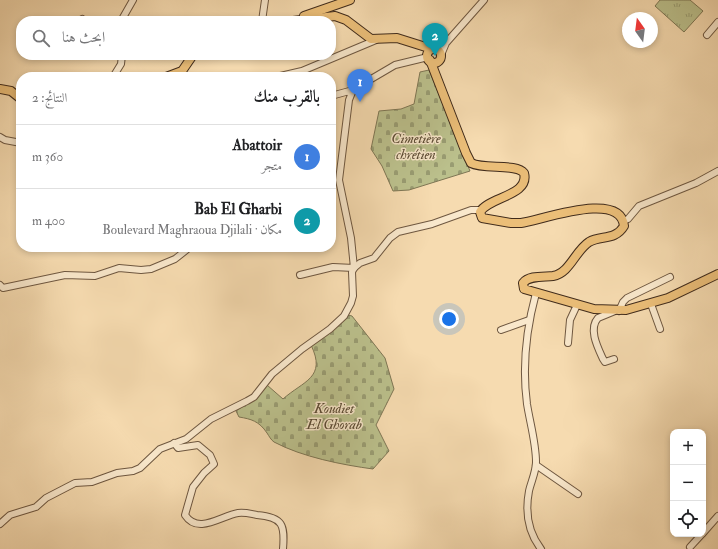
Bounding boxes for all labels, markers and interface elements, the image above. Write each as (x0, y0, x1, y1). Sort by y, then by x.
north arrow (622, 12, 658, 48)
search box (16, 16, 336, 60)
pin: 2 (422, 23, 448, 56)
icon: search (30, 27, 52, 49)
text: ابحث هنا (62, 28, 105, 47)
pin: 1 (347, 69, 373, 102)
text: بالقرب منك (254, 86, 320, 107)
text: النتائج: 2 (32, 90, 67, 106)
park label: Cimetière chrétien (391, 130, 441, 163)
text: Abattoir (233, 136, 282, 155)
text: 360 m (32, 149, 63, 165)
text: 1 (305, 149, 309, 165)
text: متجر (261, 158, 282, 174)
text: Bab El Gharbi (194, 200, 282, 219)
text: 400 m (32, 213, 65, 229)
text: 2 (304, 213, 310, 229)
text: مكان · Boulevard Maghraoua Djilali (102, 222, 282, 238)
your location (439, 309, 459, 329)
park label: Koudiet El Ghorab (305, 400, 362, 433)
map controls (670, 429, 706, 537)
button: + (670, 429, 706, 465)
button: − (670, 465, 706, 501)
button: locate (670, 501, 706, 537)

